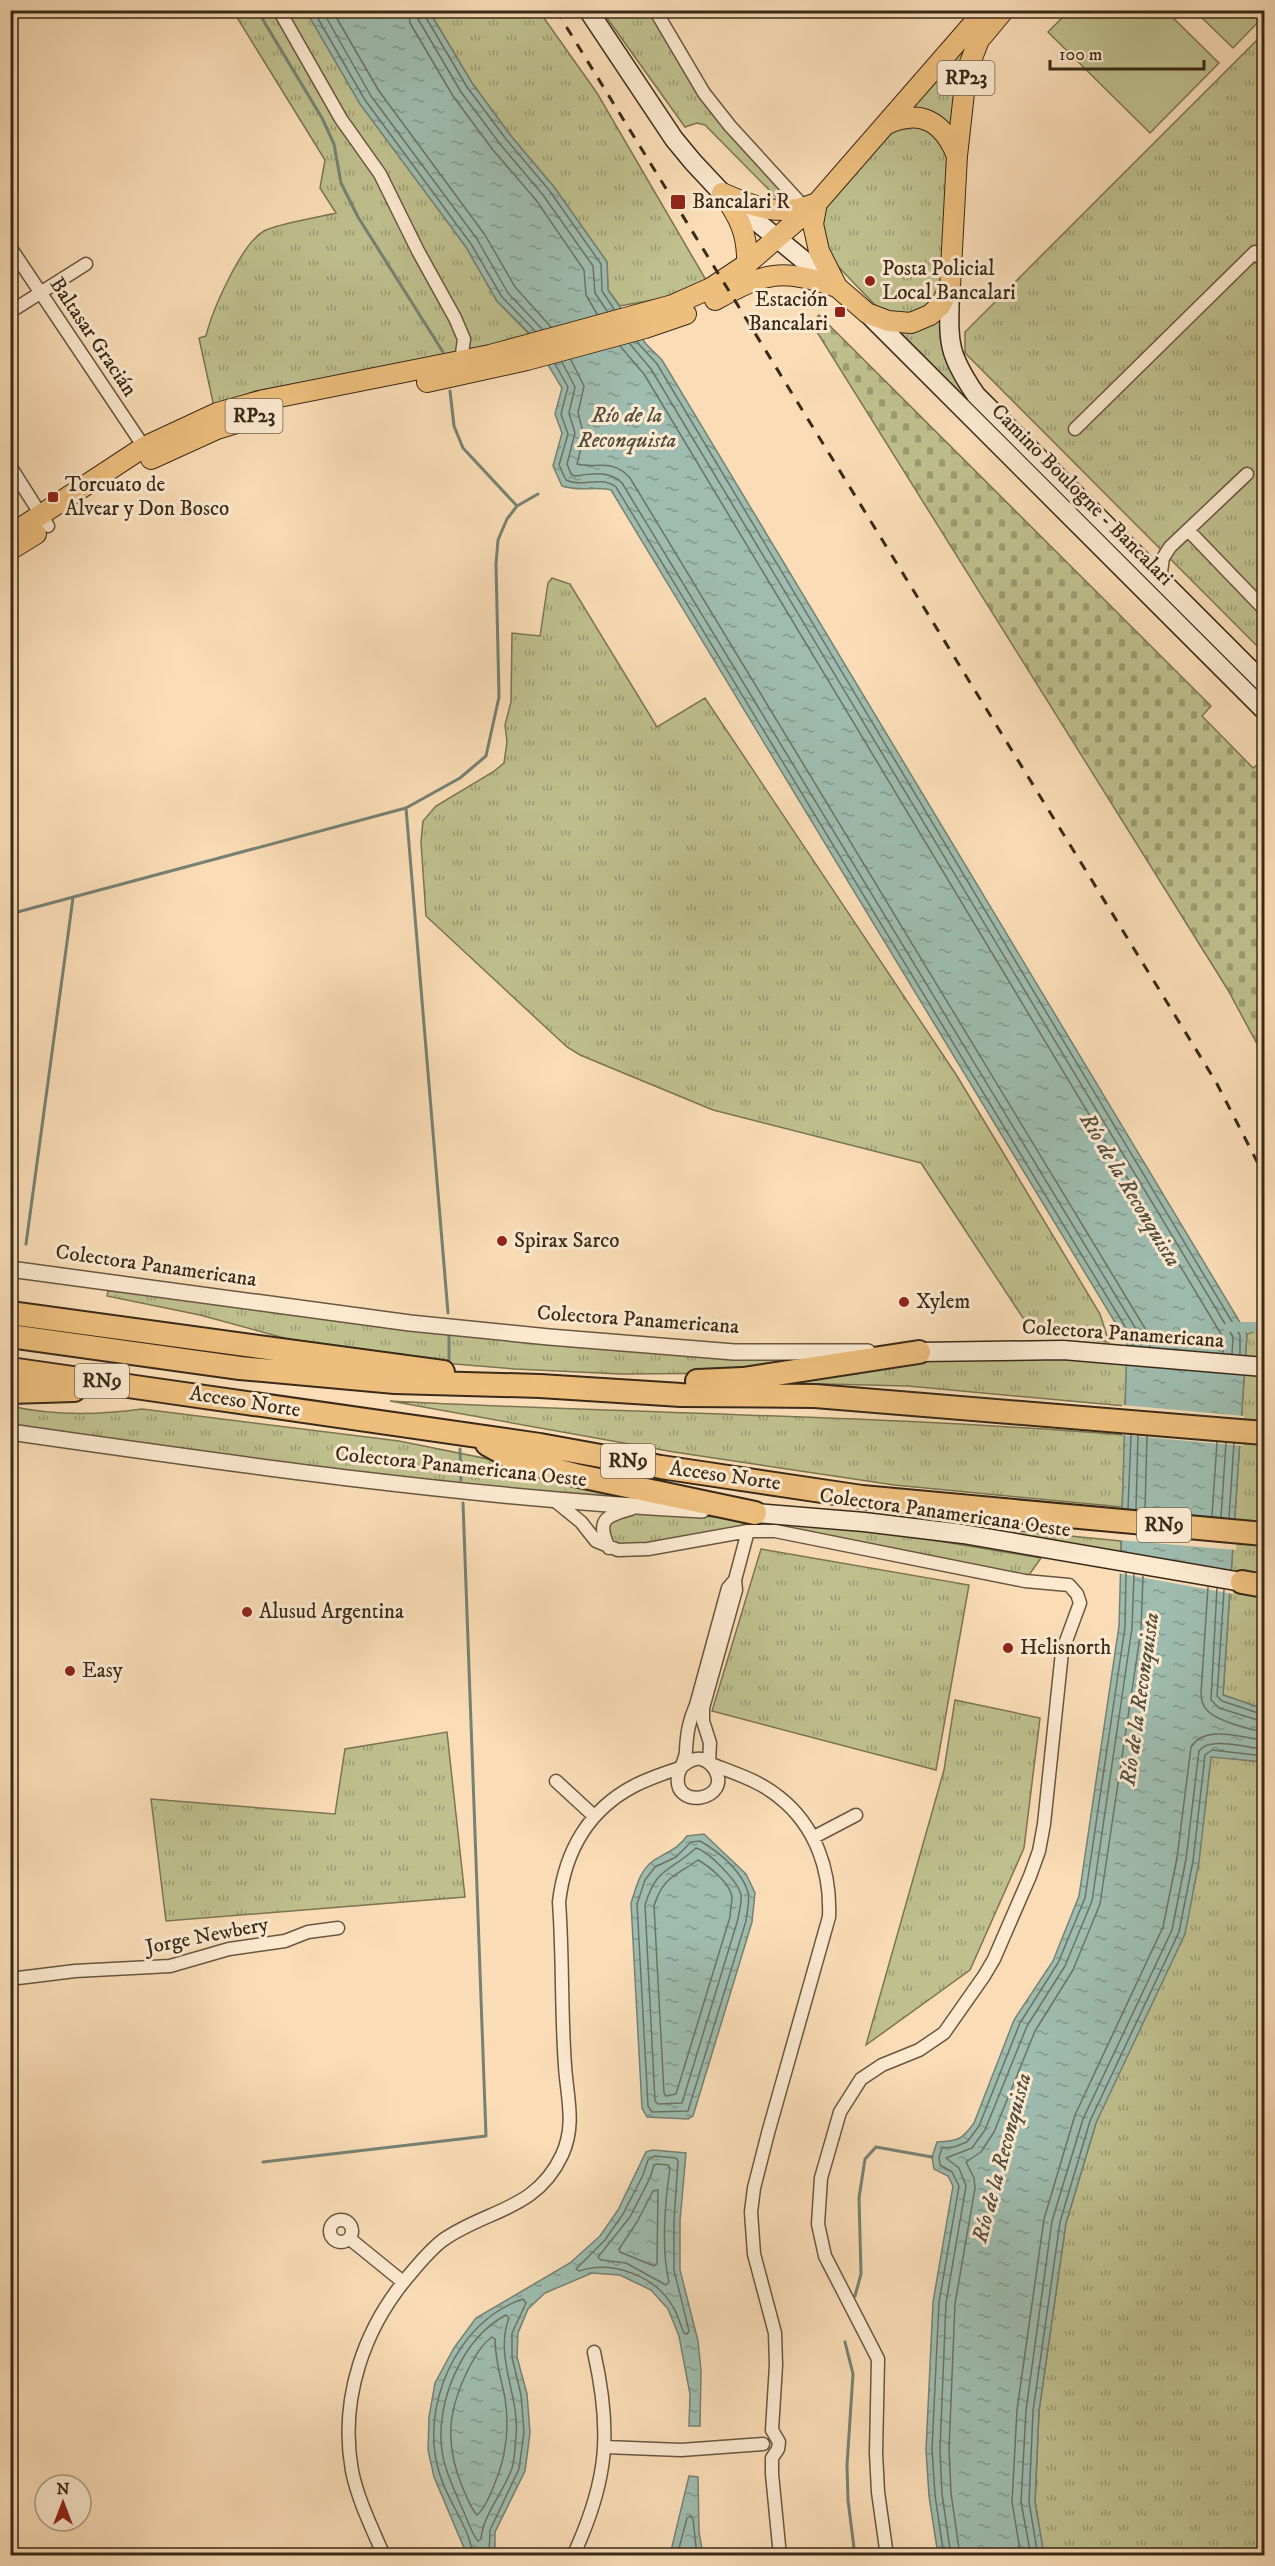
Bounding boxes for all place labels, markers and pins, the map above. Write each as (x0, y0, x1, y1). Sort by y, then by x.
place label: Bancalari R (692, 189, 790, 215)
marker: Bancalari R (669, 193, 687, 211)
place label: Posta Policial Local Bancalari (882, 256, 1016, 306)
marker: Posta Policial Local Bancalari (863, 274, 877, 288)
place label: Estación Bancalari (748, 287, 828, 337)
marker: Estación Bancalari (833, 305, 847, 319)
place label: Torcuato de Alvear y Don Bosco (65, 472, 229, 522)
marker: Torcuato de Alvear y Don Bosco (46, 490, 60, 504)
place label: Spirax Sarco (514, 1228, 619, 1254)
marker: Spirax Sarco (495, 1234, 509, 1248)
place label: Xylem (916, 1289, 970, 1315)
marker: Xylem (897, 1295, 911, 1309)
place label: Alusud Argentina (259, 1599, 404, 1625)
marker: Alusud Argentina (240, 1605, 254, 1619)
place label: Helisnorth (1020, 1635, 1111, 1661)
marker: Helisnorth (1001, 1641, 1015, 1655)
place label: Easy (82, 1658, 124, 1684)
marker: Easy (63, 1664, 77, 1678)

